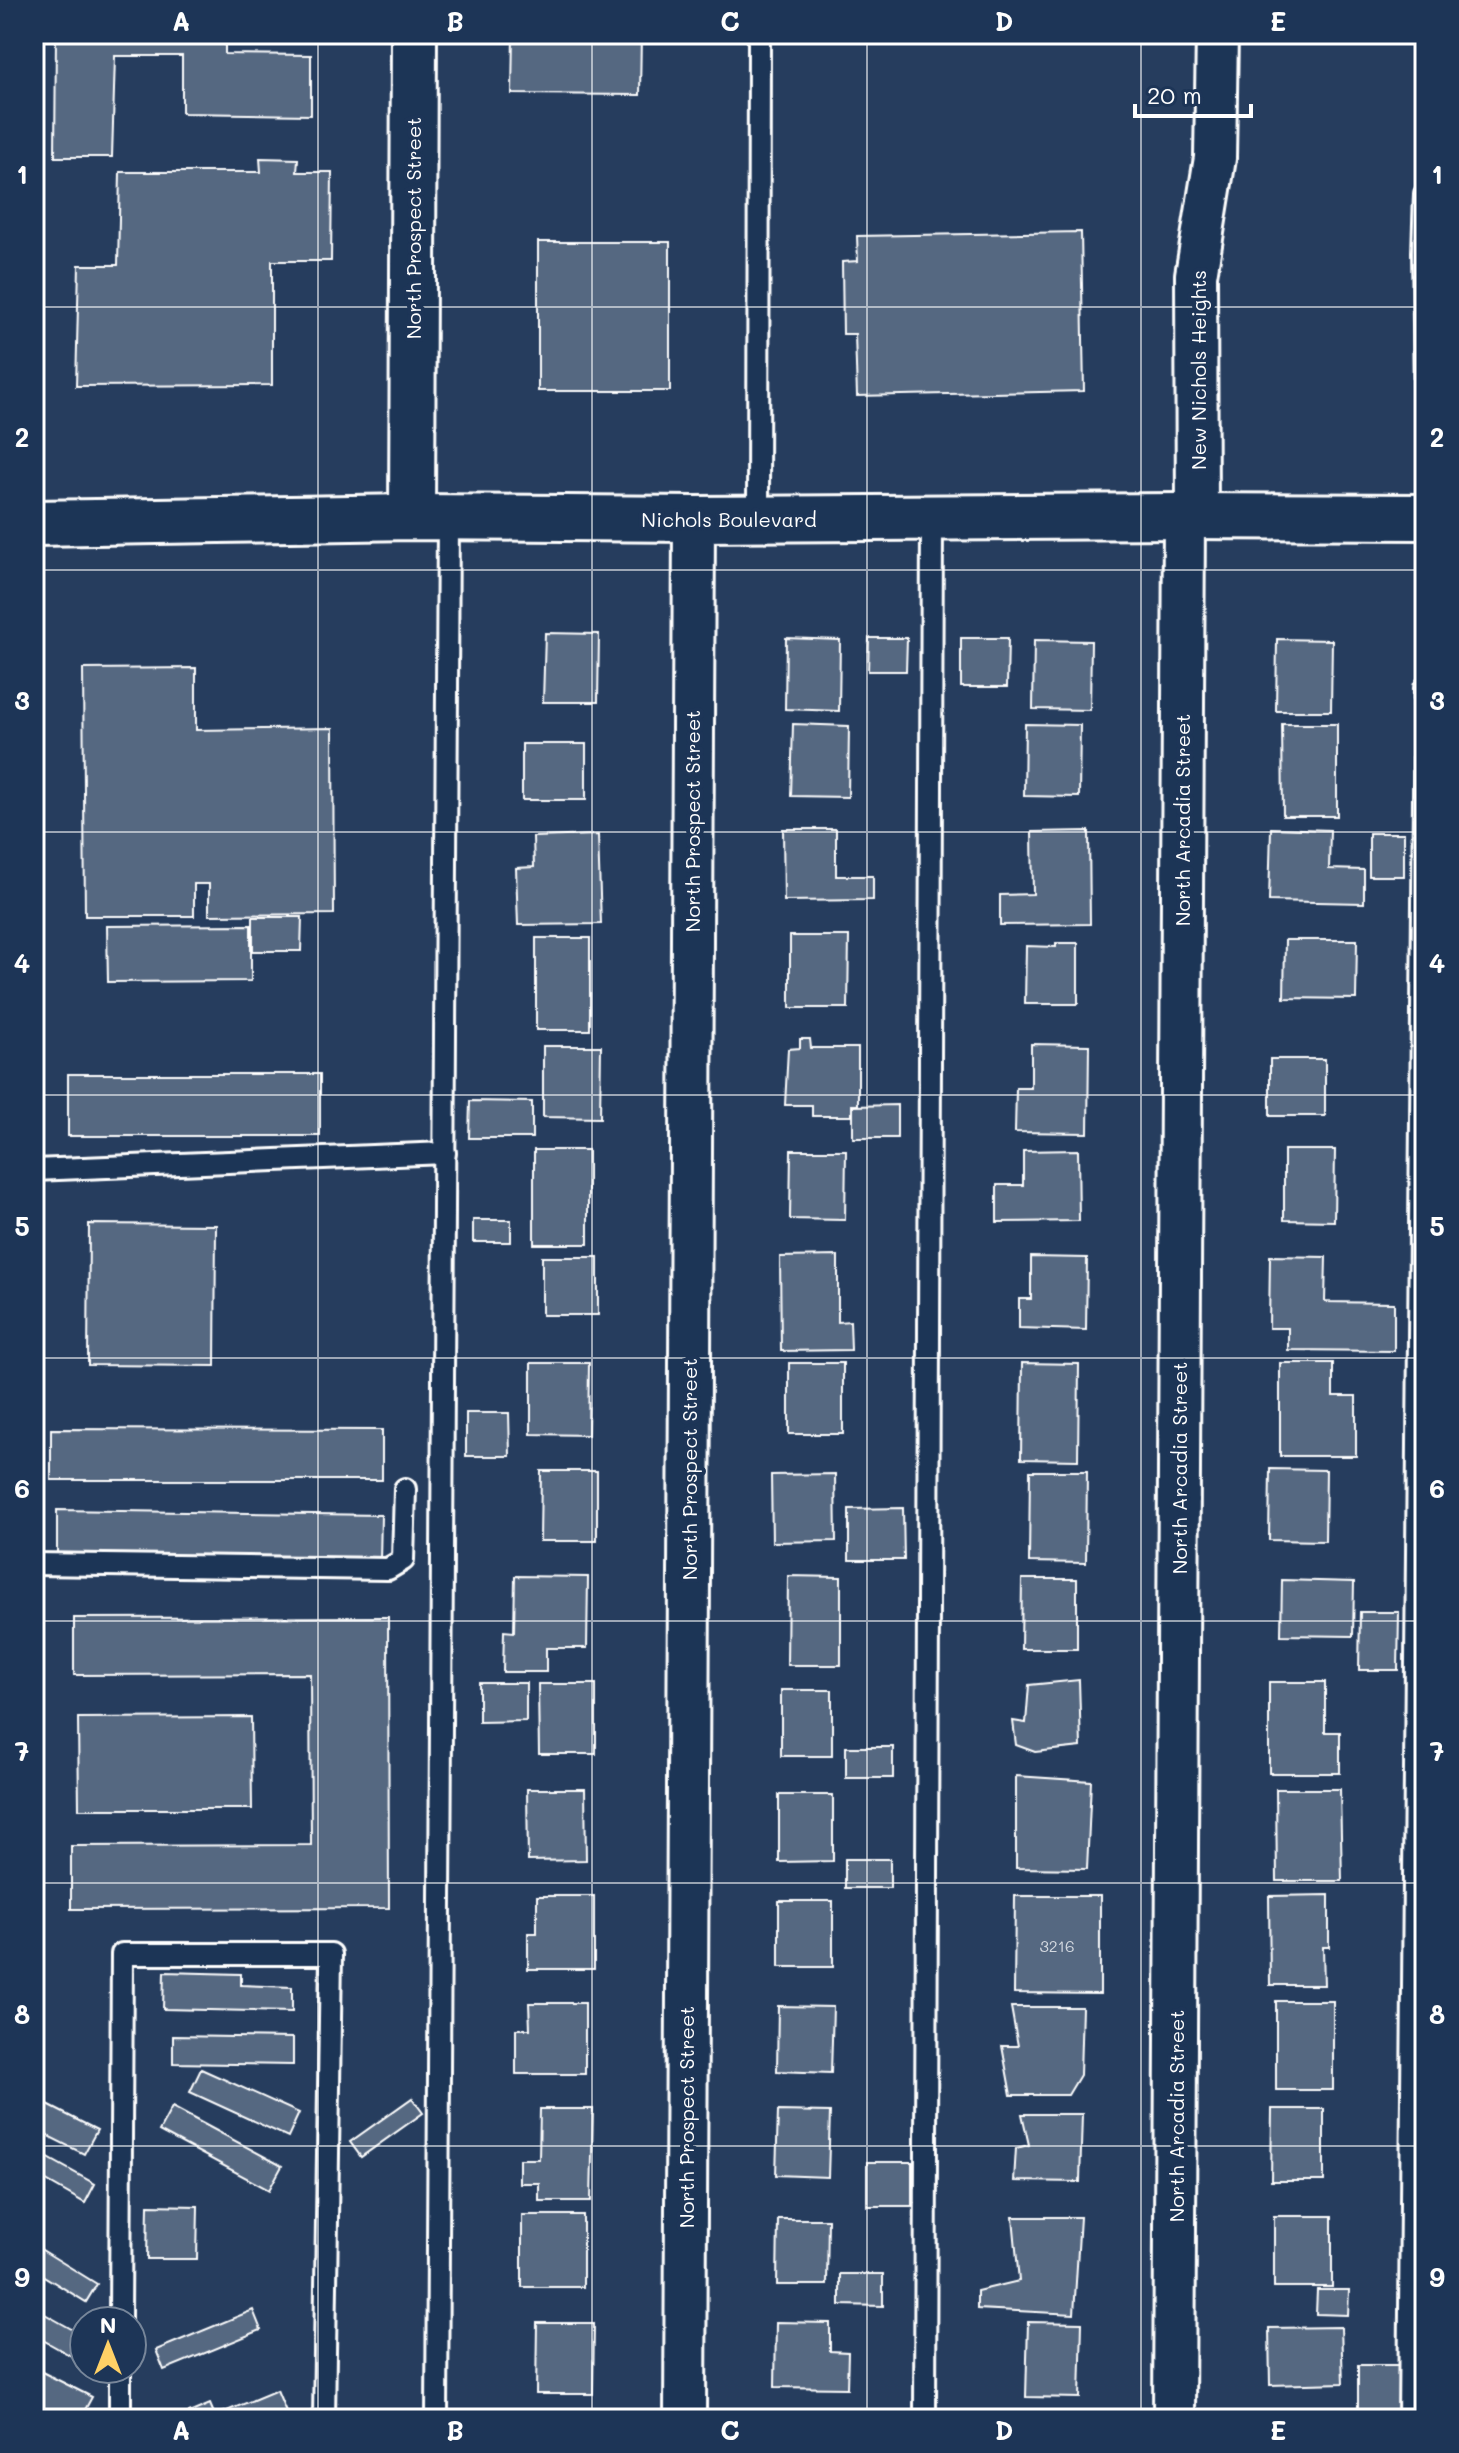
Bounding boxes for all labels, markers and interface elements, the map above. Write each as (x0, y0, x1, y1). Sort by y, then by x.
text: A (172, 4, 190, 38)
text: B (446, 4, 464, 38)
text: C (720, 4, 740, 38)
text: D (995, 4, 1013, 38)
text: E (1270, 4, 1286, 38)
scale bar (1135, 68, 1251, 118)
text: 20 m (1147, 79, 1202, 110)
street label: North Prospect Street (400, 117, 426, 339)
text: 1 (16, 157, 28, 191)
text: 1 (1431, 157, 1443, 191)
street label: New Nichols Heights (1185, 270, 1211, 470)
text: 2 (15, 420, 29, 454)
text: 2 (1430, 420, 1444, 454)
street label: Nichols Boulevard (641, 506, 817, 532)
text: 3 (14, 683, 30, 717)
text: 3 (1429, 683, 1445, 717)
street label: North Prospect Street (679, 710, 705, 932)
street label: North Arcadia Street (1169, 714, 1195, 926)
text: 4 (14, 946, 30, 980)
text: 4 (1429, 946, 1445, 980)
text: 5 (14, 1209, 30, 1243)
text: 5 (1429, 1209, 1445, 1243)
street label: North Prospect Street (676, 1358, 702, 1580)
street label: North Arcadia Street (1166, 1362, 1192, 1574)
text: 6 (14, 1471, 30, 1505)
text: 6 (1429, 1471, 1445, 1505)
text: 7 (15, 1734, 29, 1768)
text: 7 (1430, 1734, 1444, 1768)
house number: 3216 (1039, 1935, 1075, 1956)
text: 8 (14, 1997, 30, 2031)
text: 8 (1429, 1997, 1445, 2031)
street label: North Prospect Street (673, 2006, 699, 2228)
street label: North Arcadia Street (1163, 2010, 1189, 2222)
text: 9 (14, 2260, 30, 2294)
text: 9 (1429, 2260, 1445, 2294)
north arrow (68, 2305, 148, 2385)
text: N (100, 2310, 116, 2339)
text: A (172, 2413, 190, 2447)
text: B (446, 2413, 464, 2447)
text: C (720, 2413, 740, 2447)
text: D (995, 2413, 1013, 2447)
text: E (1270, 2413, 1286, 2447)

